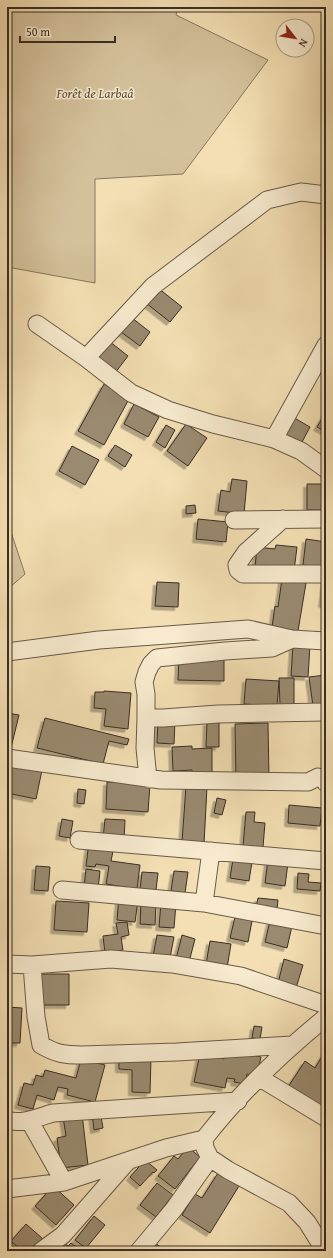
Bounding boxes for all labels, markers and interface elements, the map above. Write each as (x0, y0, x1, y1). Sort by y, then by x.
scale bar (20, 18, 115, 44)
north arrow (275, 18, 315, 58)
text: 50 m (26, 23, 50, 40)
text: N (294, 36, 312, 51)
park label: Forêt de Larbaâ (56, 84, 133, 103)

